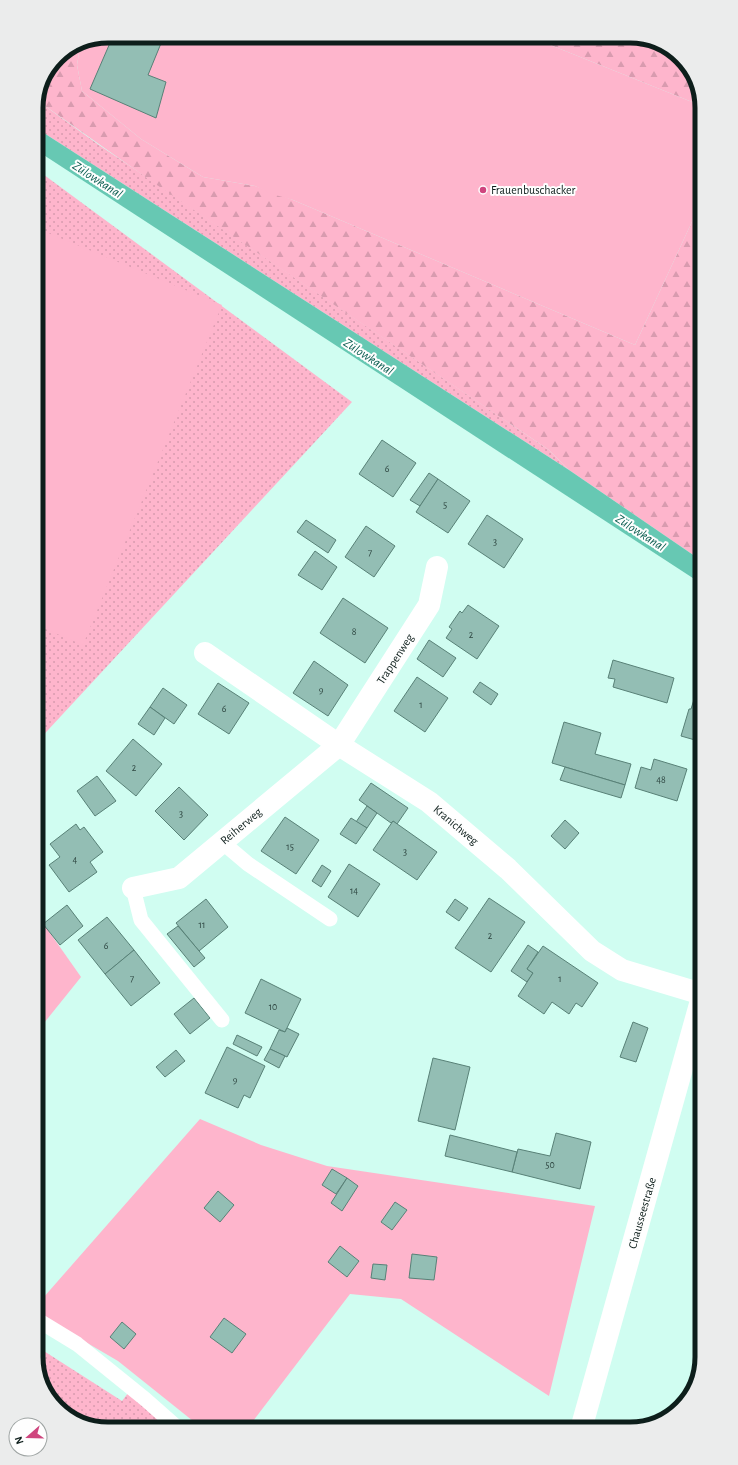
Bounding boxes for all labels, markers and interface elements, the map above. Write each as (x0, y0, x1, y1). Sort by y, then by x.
water label: Zülowkanal (70, 159, 124, 201)
place label: Frauenbuschacker (491, 184, 575, 196)
marker: Frauenbuschacker (478, 185, 488, 195)
water label: Zülowkanal (341, 336, 395, 378)
house number: 6 (385, 464, 390, 474)
house number: 5 (443, 500, 447, 510)
water label: Zülowkanal (613, 512, 667, 554)
house number: 3 (493, 537, 497, 547)
house number: 7 (368, 548, 372, 558)
house number: 8 (352, 627, 357, 637)
house number: 2 (469, 630, 474, 640)
street label: Trappenweg (374, 632, 416, 686)
house number: 9 (319, 685, 324, 695)
house number: 1 (419, 700, 423, 710)
house number: 6 (222, 704, 227, 714)
house number: 2 (132, 763, 137, 773)
house number: 48 (656, 775, 666, 785)
street label: Kranichweg (431, 803, 481, 847)
street label: Reiherweg (218, 805, 264, 847)
house number: 3 (179, 809, 183, 819)
house number: 15 (286, 842, 294, 852)
house number: 3 (403, 847, 407, 857)
house number: 4 (73, 855, 78, 865)
house number: 14 (350, 886, 358, 896)
house number: 11 (199, 920, 205, 930)
house number: 2 (488, 931, 493, 941)
house number: 6 (104, 941, 109, 951)
house number: 7 (130, 974, 134, 984)
house number: 1 (558, 974, 562, 984)
house number: 10 (269, 1002, 277, 1012)
house number: 9 (233, 1075, 238, 1085)
house number: 50 (545, 1160, 555, 1170)
street label: Chausseestraße (626, 1176, 658, 1250)
north arrow (8, 1417, 48, 1457)
text: N (13, 1435, 26, 1446)

